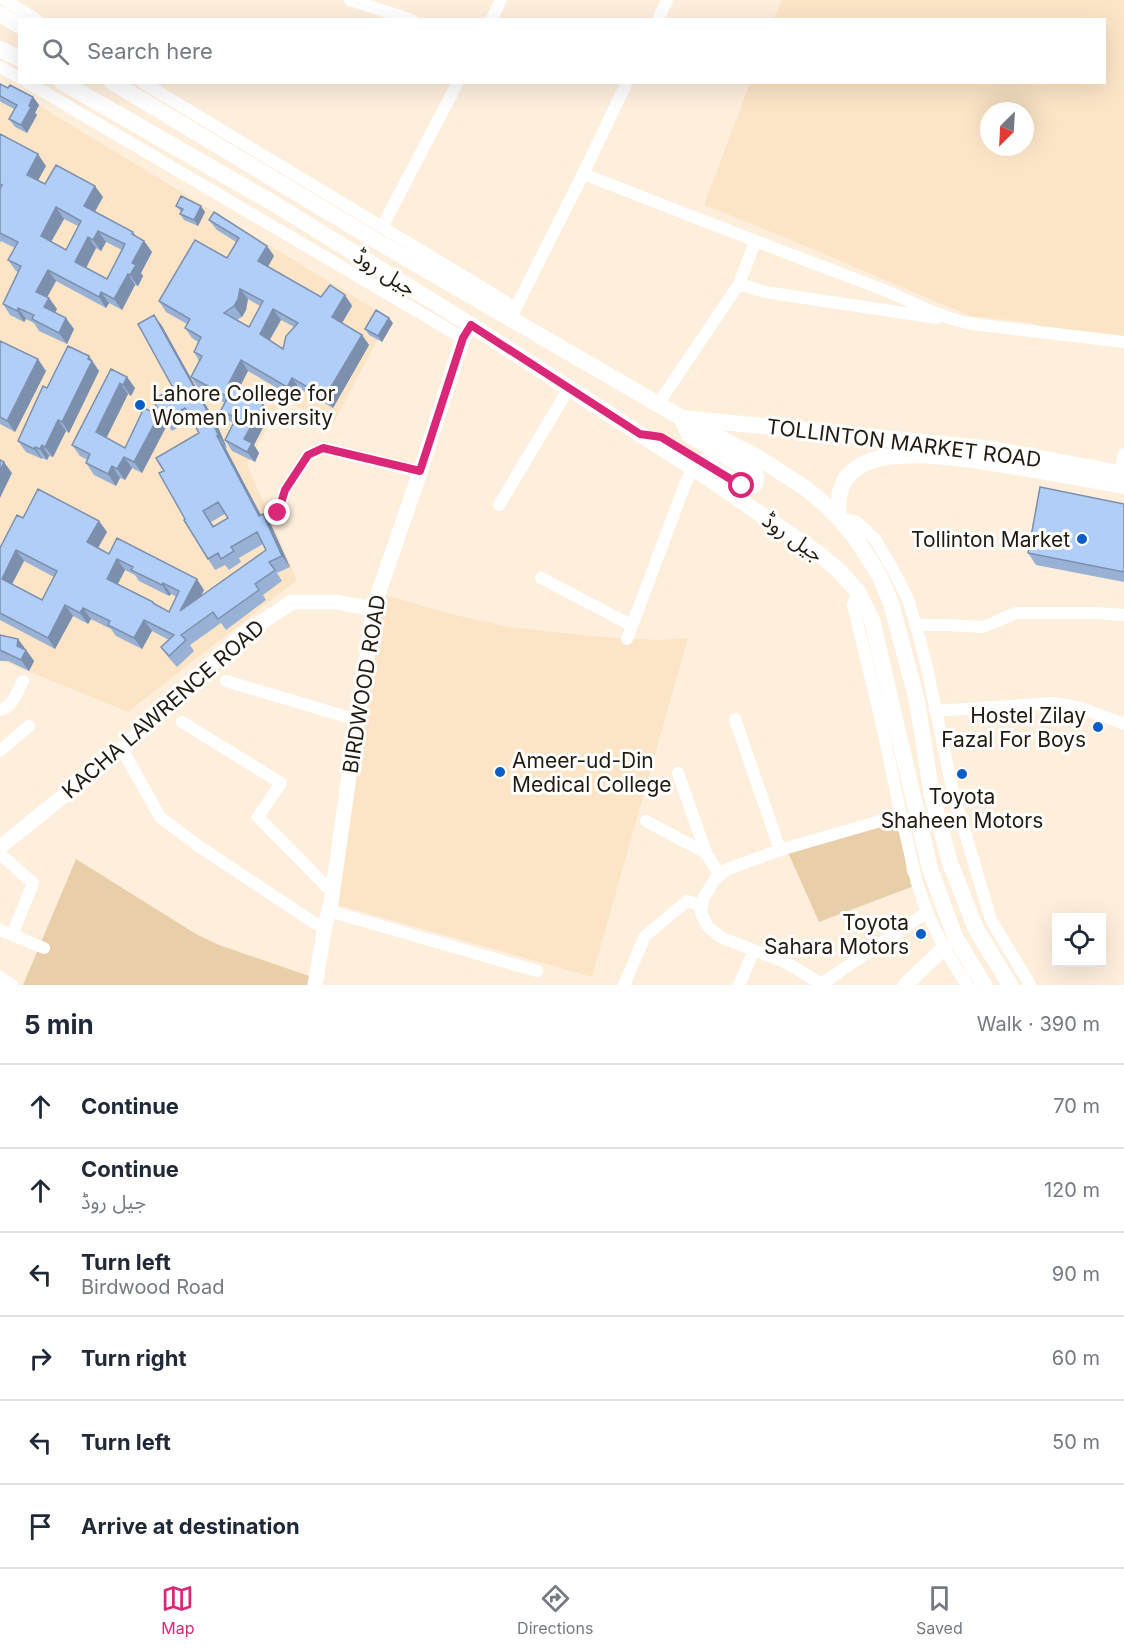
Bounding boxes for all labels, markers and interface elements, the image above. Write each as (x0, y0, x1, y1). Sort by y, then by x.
search box (18, 18, 1106, 84)
icon: search (39, 35, 72, 68)
text: Search here (87, 38, 213, 64)
north arrow (980, 102, 1034, 156)
street label: جیل روڈ (349, 243, 421, 301)
place label: Lahore College for Women University (152, 381, 336, 430)
marker: Lahore College for Women University (133, 398, 147, 412)
street label: TOLLINTON MARKET ROAD (765, 414, 1043, 472)
route start (728, 472, 754, 498)
route end (264, 499, 290, 525)
street label: جیل روڈ (758, 507, 828, 567)
place label: Tollinton Market (911, 527, 1070, 552)
marker: Tollinton Market (1075, 532, 1089, 546)
street label: BIRDWOOD ROAD (338, 593, 390, 775)
street label: KACHA LAWRENCE ROAD (57, 614, 269, 804)
place label: Hostel Zilay Fazal For Boys (941, 703, 1086, 752)
marker: Hostel Zilay Fazal For Boys (1091, 720, 1105, 734)
place label: Ameer-ud-Din Medical College (512, 748, 672, 797)
marker: Ameer-ud-Din Medical College (493, 765, 507, 779)
marker: Toyota Shaheen Motors (955, 767, 969, 781)
place label: Toyota Shaheen Motors (881, 784, 1043, 833)
place label: Toyota Sahara Motors (764, 910, 909, 959)
map controls (1052, 913, 1106, 967)
button: locate (1052, 913, 1106, 967)
marker: Toyota Sahara Motors (914, 927, 928, 941)
text: 5 min (24, 1009, 94, 1040)
text: Walk · 390 m (977, 1012, 1100, 1036)
icon: ahead (24, 1090, 57, 1123)
text: Continue (81, 1093, 179, 1119)
text: 70 m (1053, 1094, 1100, 1118)
text: Continue (81, 1156, 179, 1182)
icon: ahead (24, 1174, 57, 1207)
text: 120 m (1044, 1178, 1100, 1202)
text: جیل روڈ (81, 1190, 146, 1214)
text: Turn left (81, 1249, 171, 1275)
icon: left (24, 1258, 57, 1291)
text: 90 m (1052, 1262, 1100, 1286)
text: Birdwood Road (81, 1275, 224, 1299)
icon: right (24, 1342, 57, 1375)
text: Turn right (81, 1345, 187, 1371)
text: 60 m (1052, 1346, 1100, 1370)
icon: left (24, 1426, 57, 1459)
text: Turn left (81, 1429, 171, 1455)
text: 50 m (1052, 1430, 1100, 1454)
icon: arrive (24, 1510, 57, 1543)
text: Arrive at destination (81, 1513, 300, 1539)
tab: Map (161, 1582, 195, 1638)
tab: Directions (517, 1582, 593, 1638)
tab: Saved (916, 1582, 963, 1638)

